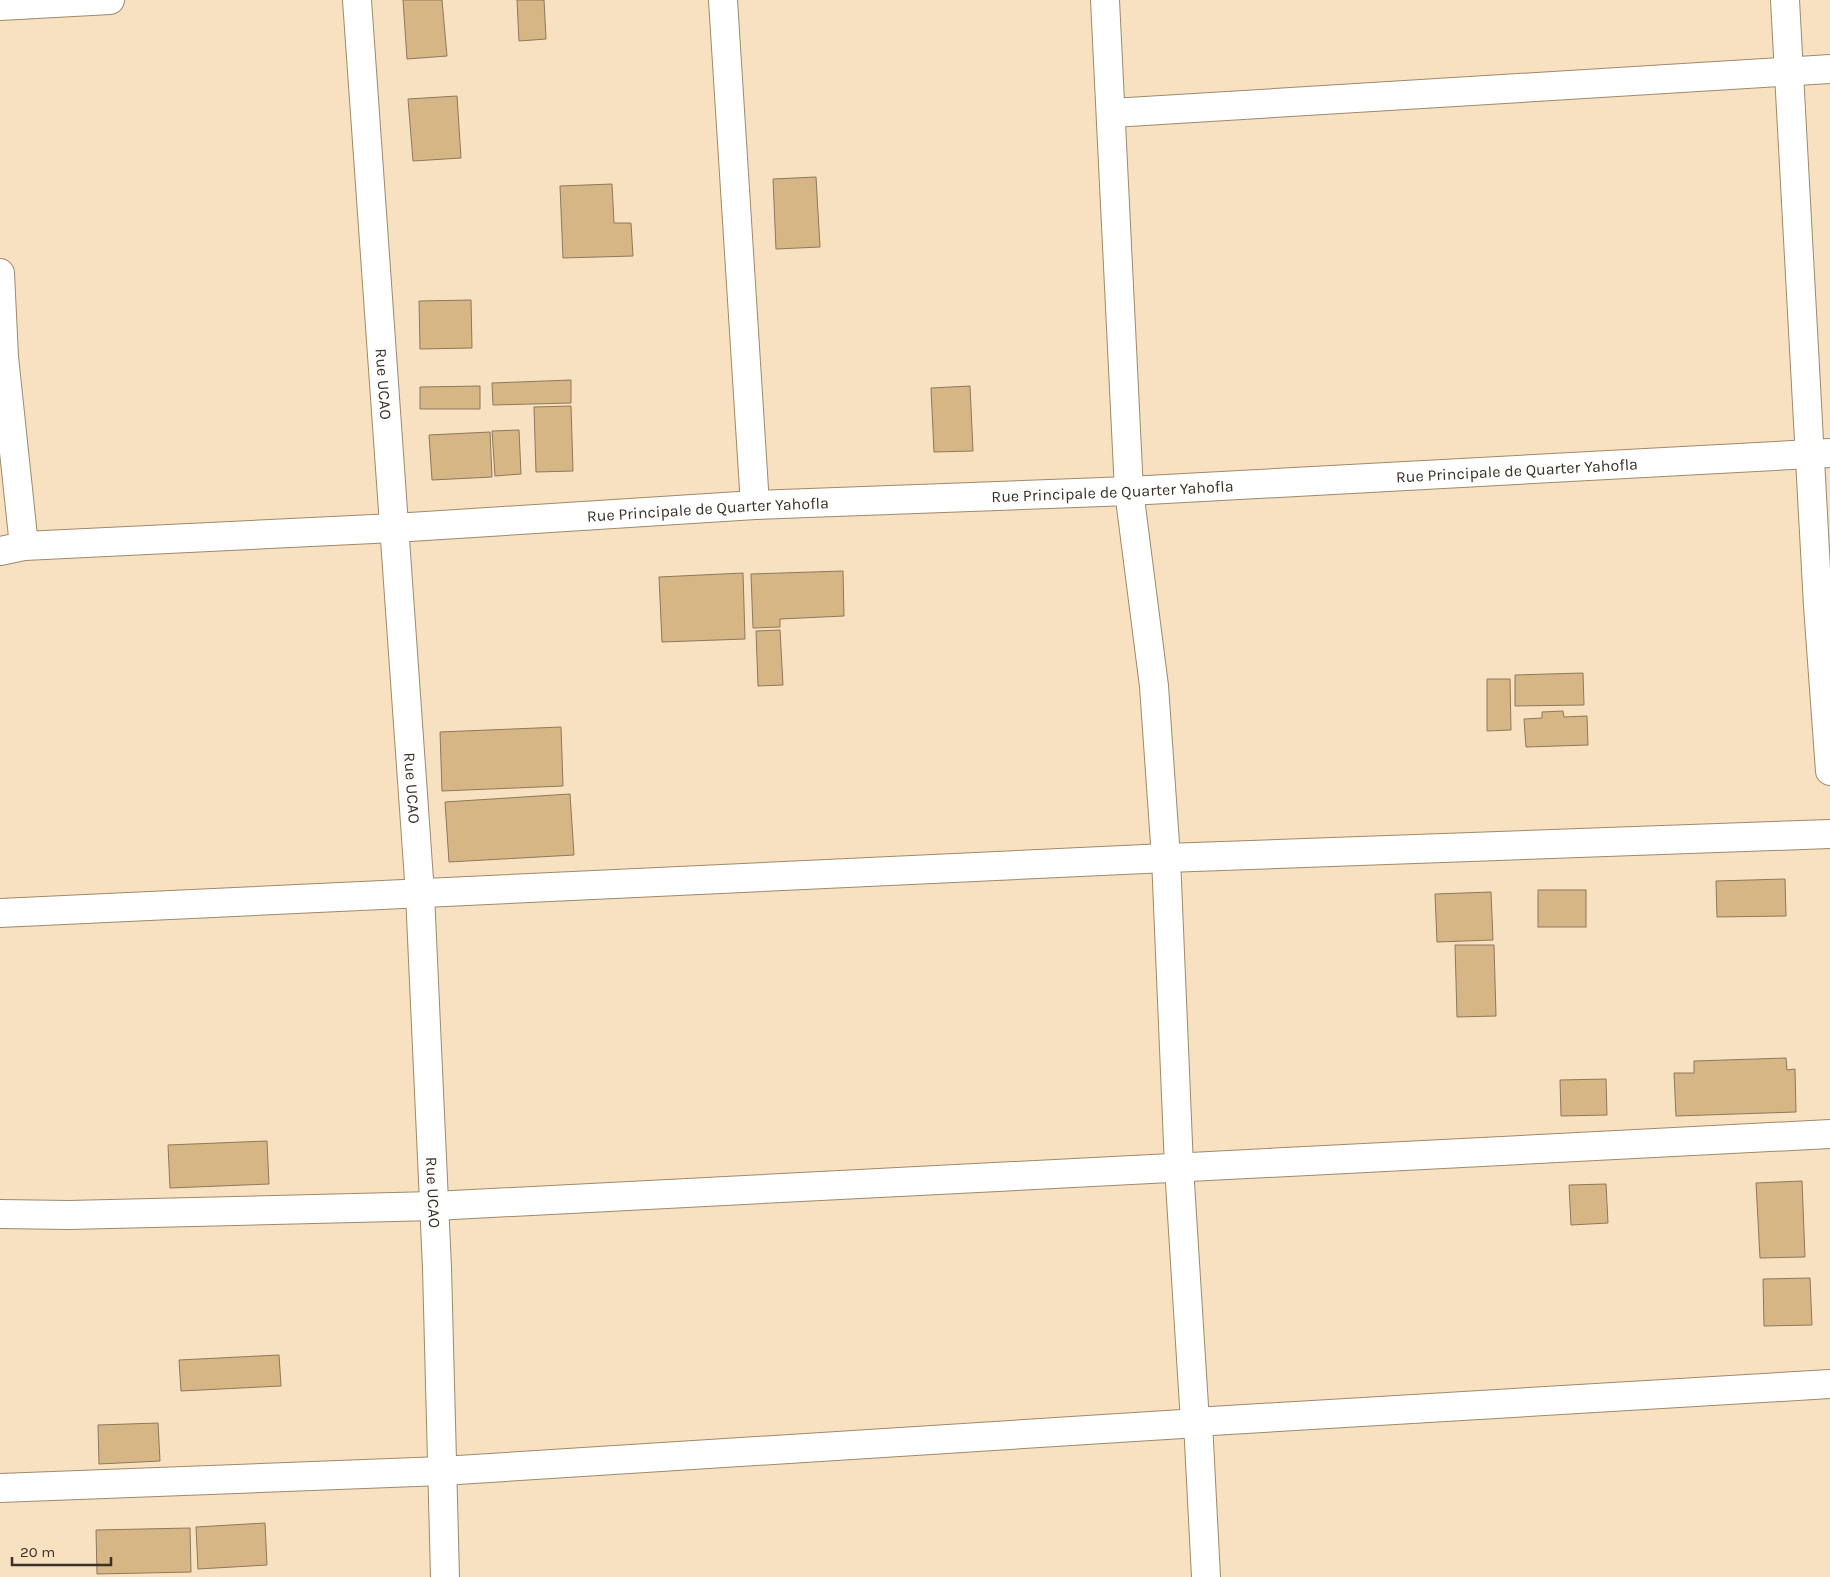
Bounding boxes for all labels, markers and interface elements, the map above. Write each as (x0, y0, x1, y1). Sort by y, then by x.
street label: Rue UCAO (372, 348, 396, 420)
street label: Rue Principale de Quarter Yahofla (1395, 454, 1638, 486)
street label: Rue Principale de Quarter Yahofla (991, 476, 1234, 506)
street label: Rue Principale de Quarter Yahofla (586, 493, 829, 525)
street label: Rue UCAO (401, 752, 425, 824)
street label: Rue UCAO (422, 1156, 445, 1229)
scale bar (12, 1534, 111, 1566)
text: 20 m (20, 1543, 55, 1561)

